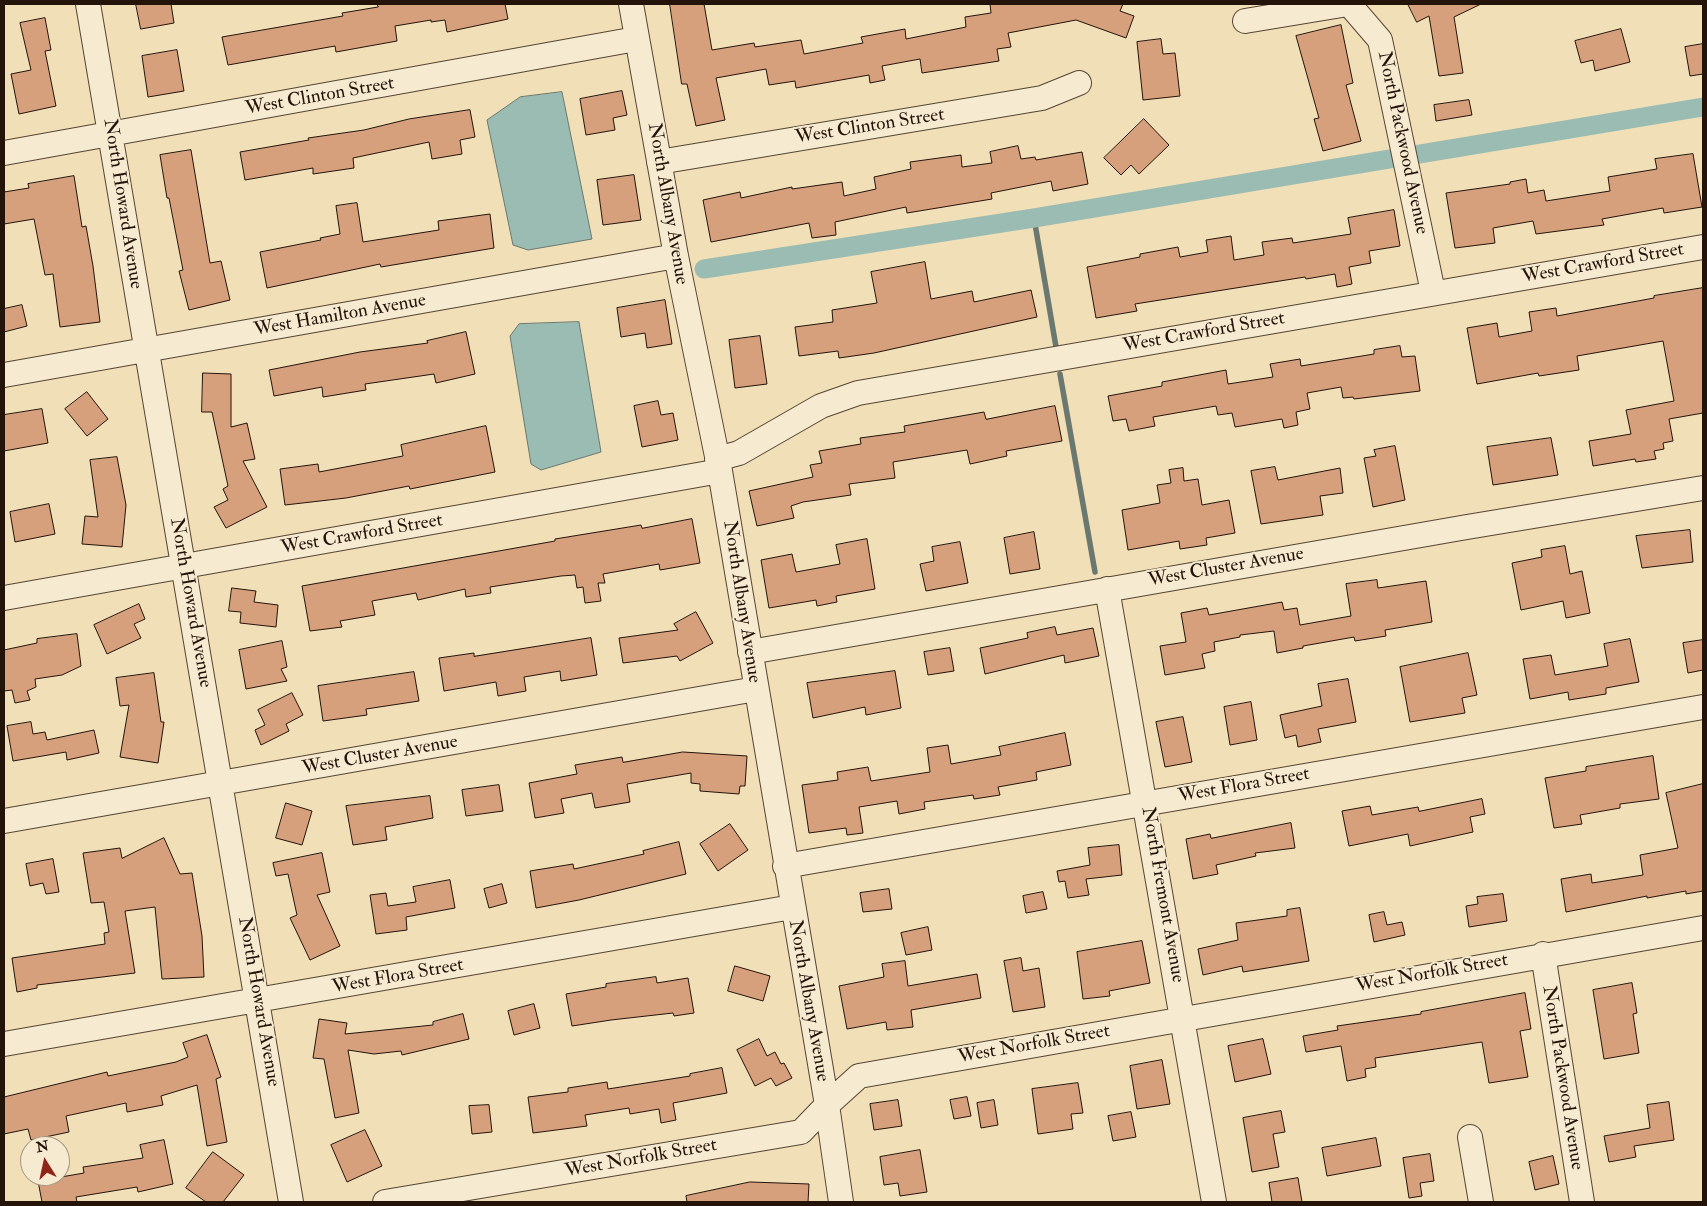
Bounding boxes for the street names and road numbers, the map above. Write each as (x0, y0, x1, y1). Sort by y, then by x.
street label: North Packwood Avenue (1371, 50, 1433, 236)
street label: West Clinton Street (244, 73, 396, 121)
street label: West Clinton Street (794, 104, 946, 150)
street label: North Howard Avenue (97, 117, 147, 291)
street label: North Albany Avenue (642, 121, 692, 287)
street label: West Crawford Street (1520, 239, 1686, 289)
street label: West Hamilton Avenue (252, 290, 428, 342)
street label: West Crawford Street (1121, 308, 1287, 358)
street label: West Crawford Street (279, 510, 445, 560)
street label: North Howard Avenue (164, 516, 216, 690)
street label: North Albany Avenue (717, 519, 765, 685)
street label: West Cluster Avenue (1146, 543, 1306, 593)
street label: West Cluster Avenue (300, 731, 460, 781)
street label: West Flora Street (1177, 763, 1311, 809)
street label: North Fremont Avenue (1135, 805, 1189, 985)
street label: North Howard Avenue (232, 915, 284, 1089)
street label: North Albany Avenue (783, 918, 833, 1084)
street label: West Norfolk Street (1354, 949, 1510, 999)
street label: West Flora Street (331, 954, 465, 1000)
street label: North Packwood Avenue (1536, 984, 1588, 1172)
street label: West Norfolk Street (956, 1020, 1112, 1070)
street label: West Norfolk Street (563, 1134, 719, 1184)

